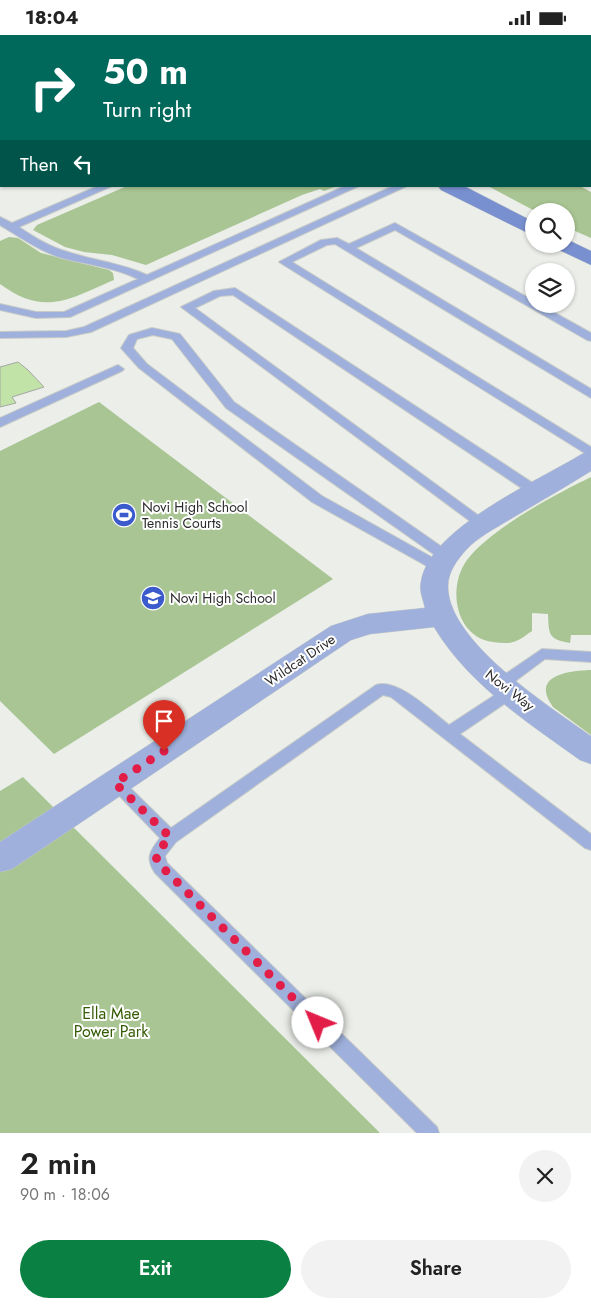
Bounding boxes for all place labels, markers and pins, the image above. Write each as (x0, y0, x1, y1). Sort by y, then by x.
place label: Novi High School Tennis Courts (142, 497, 248, 533)
sports icon: Novi High School Tennis Courts (111, 502, 137, 528)
school or university icon: Novi High School (140, 585, 166, 611)
place label: Novi High School (170, 588, 276, 608)
pin (143, 700, 185, 751)

